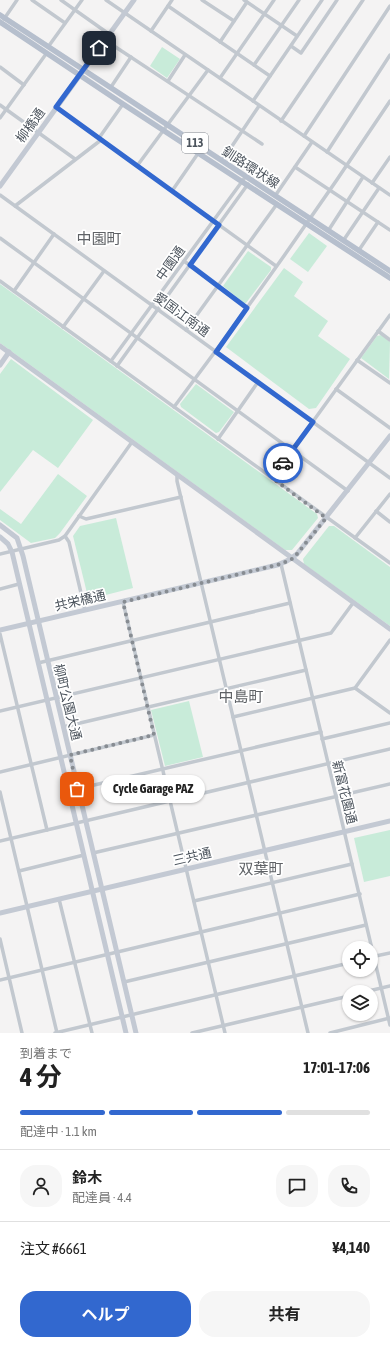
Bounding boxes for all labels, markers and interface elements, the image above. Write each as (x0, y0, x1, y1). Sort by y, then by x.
pin (82, 31, 116, 65)
icon: home (88, 37, 110, 59)
street label: 柳橋通 (13, 105, 48, 145)
road number: 113 (182, 133, 208, 153)
street label: 釧路環状線 (219, 143, 282, 191)
district label: 中園町 (76, 230, 122, 247)
street label: 中園通 (153, 243, 188, 283)
street label: 愛国江南通 (151, 289, 212, 340)
courier (263, 443, 303, 483)
icon: car (272, 452, 294, 474)
street label: 共栄橋通 (53, 587, 107, 614)
street label: 柳町公園大通 (51, 662, 84, 742)
district label: 中島町 (218, 688, 264, 705)
street label: 新富花園通 (329, 759, 360, 825)
pin (60, 772, 94, 806)
callout: Cycle Garage PAZ (101, 775, 205, 803)
icon: bag (66, 778, 88, 800)
text: Cycle Garage PAZ (113, 781, 193, 796)
street label: 三共通 (171, 845, 213, 868)
district label: 双葉町 (238, 860, 284, 877)
map controls (342, 941, 378, 1021)
button: locate (342, 941, 378, 977)
button: layers (342, 985, 378, 1021)
text: 到着まで (20, 1046, 72, 1061)
text: 17:01–17:06 (303, 1059, 370, 1076)
text: 4 分 (20, 1062, 62, 1092)
text: 配達中 · 1.1 km (20, 1124, 97, 1139)
button: person (20, 1165, 62, 1207)
button: chat (276, 1165, 318, 1207)
button: phone (328, 1165, 370, 1207)
text: 鈴木 (72, 1169, 102, 1186)
text: 配達員 · 4.4 (72, 1190, 132, 1205)
text: ¥4,140 (332, 1239, 370, 1256)
text: 注文 #6661 (20, 1240, 87, 1257)
button: ヘルプ (20, 1291, 191, 1337)
button: 共有 (199, 1291, 370, 1337)

